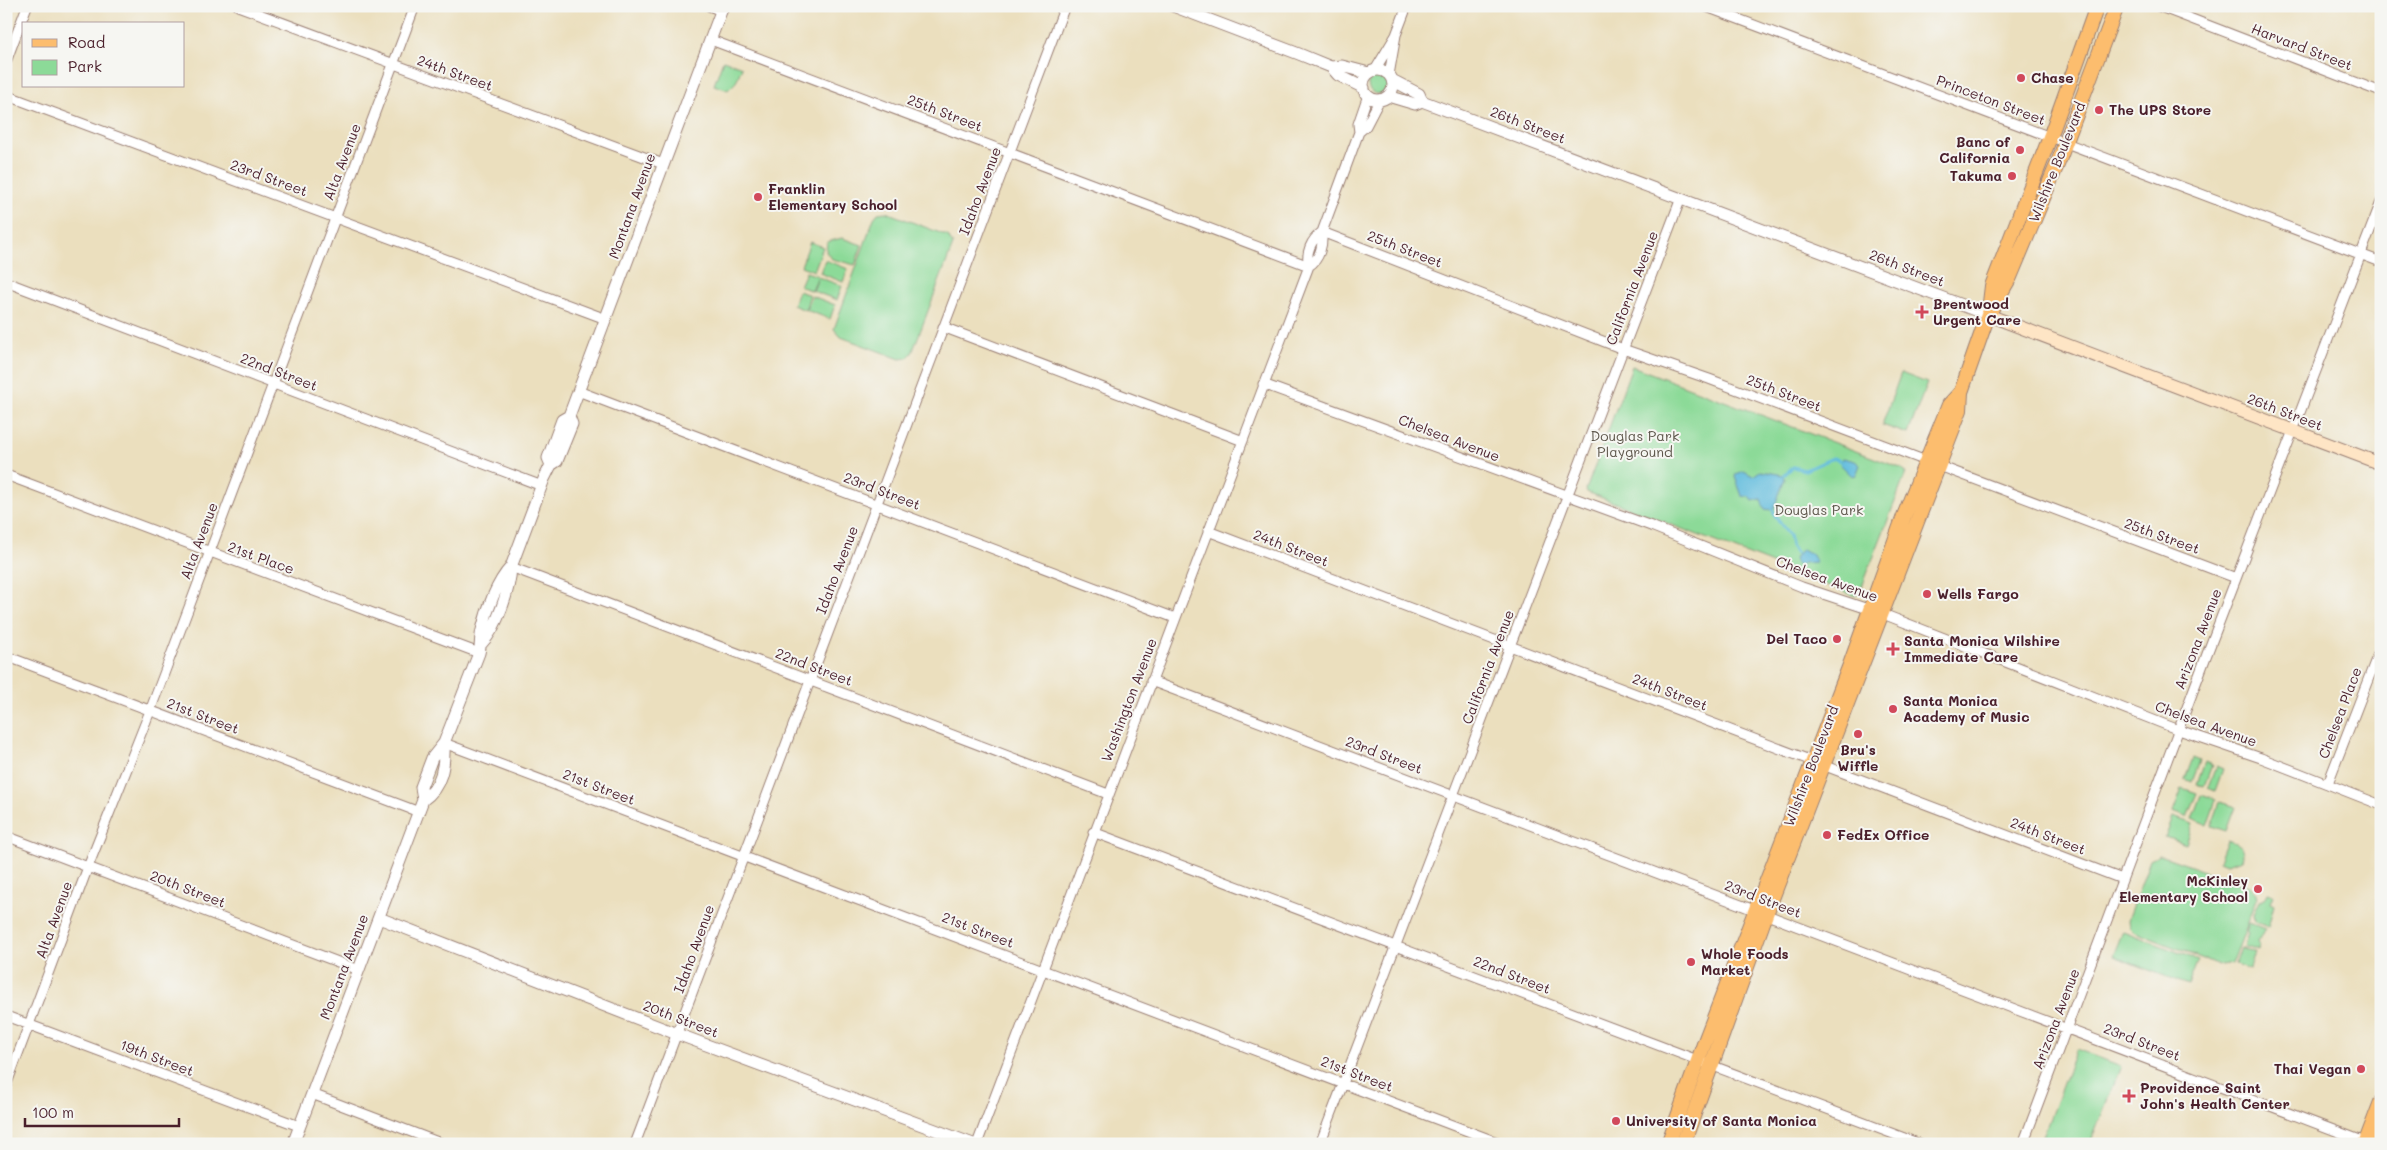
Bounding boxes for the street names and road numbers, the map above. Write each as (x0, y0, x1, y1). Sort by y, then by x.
street label: Harvard Street (2249, 19, 2355, 75)
street label: 24th Street (415, 50, 496, 95)
street label: Princeton Street (1934, 70, 2049, 129)
street label: 25th Street (905, 89, 985, 136)
street label: Wilshire Boulevard (2024, 99, 2089, 225)
street label: 26th Street (1488, 101, 1569, 148)
street label: Alta Avenue (318, 121, 365, 203)
street label: Idaho Avenue (954, 144, 1005, 238)
street label: Montana Avenue (604, 150, 660, 261)
street label: 23rd Street (228, 155, 310, 200)
street label: 25th Street (1365, 225, 1445, 272)
street label: California Avenue (1601, 228, 1662, 348)
street label: 26th Street (1867, 244, 1948, 291)
street label: 22nd Street (238, 348, 321, 395)
street label: 25th Street (1744, 369, 1824, 416)
street label: 26th Street (2245, 388, 2326, 435)
street label: Chelsea Avenue (1396, 409, 1503, 466)
street label: 23rd Street (841, 467, 923, 514)
street label: Alta Avenue (175, 500, 222, 582)
street label: 25th Street (2122, 513, 2203, 558)
street label: Idaho Avenue (811, 523, 862, 617)
street label: 24th Street (1251, 524, 1332, 571)
street label: 21st Place (225, 537, 297, 578)
street label: Chelsea Avenue (1774, 551, 1881, 606)
street label: Arizona Avenue (2170, 586, 2225, 692)
street label: California Avenue (1457, 607, 1518, 727)
street label: Washington Avenue (1096, 635, 1161, 764)
street label: 22nd Street (773, 643, 856, 690)
street label: Chelsea Place (2313, 664, 2366, 761)
street label: 24th Street (1630, 668, 1711, 715)
street label: 21st Street (164, 693, 242, 738)
street label: Chelsea Avenue (2153, 696, 2260, 751)
street label: Wilshire Boulevard (1779, 703, 1842, 829)
street label: 23rd Street (1343, 731, 1425, 778)
street label: 21st Street (560, 764, 638, 809)
street label: 24th Street (2008, 812, 2089, 859)
street label: 20th Street (148, 865, 229, 912)
street label: 23rd Street (1722, 875, 1804, 922)
street label: Alta Avenue (31, 879, 76, 961)
street label: Idaho Avenue (669, 902, 718, 996)
street label: 21st Street (939, 907, 1017, 952)
street label: Montana Avenue (315, 911, 372, 1022)
street label: 22nd Street (1471, 951, 1554, 998)
street label: Arizona Avenue (2028, 966, 2083, 1072)
street label: 20th Street (641, 995, 722, 1042)
street label: 23rd Street (2101, 1018, 2183, 1065)
street label: 19th Street (118, 1035, 197, 1080)
street label: 21st Street (1318, 1051, 1396, 1096)

